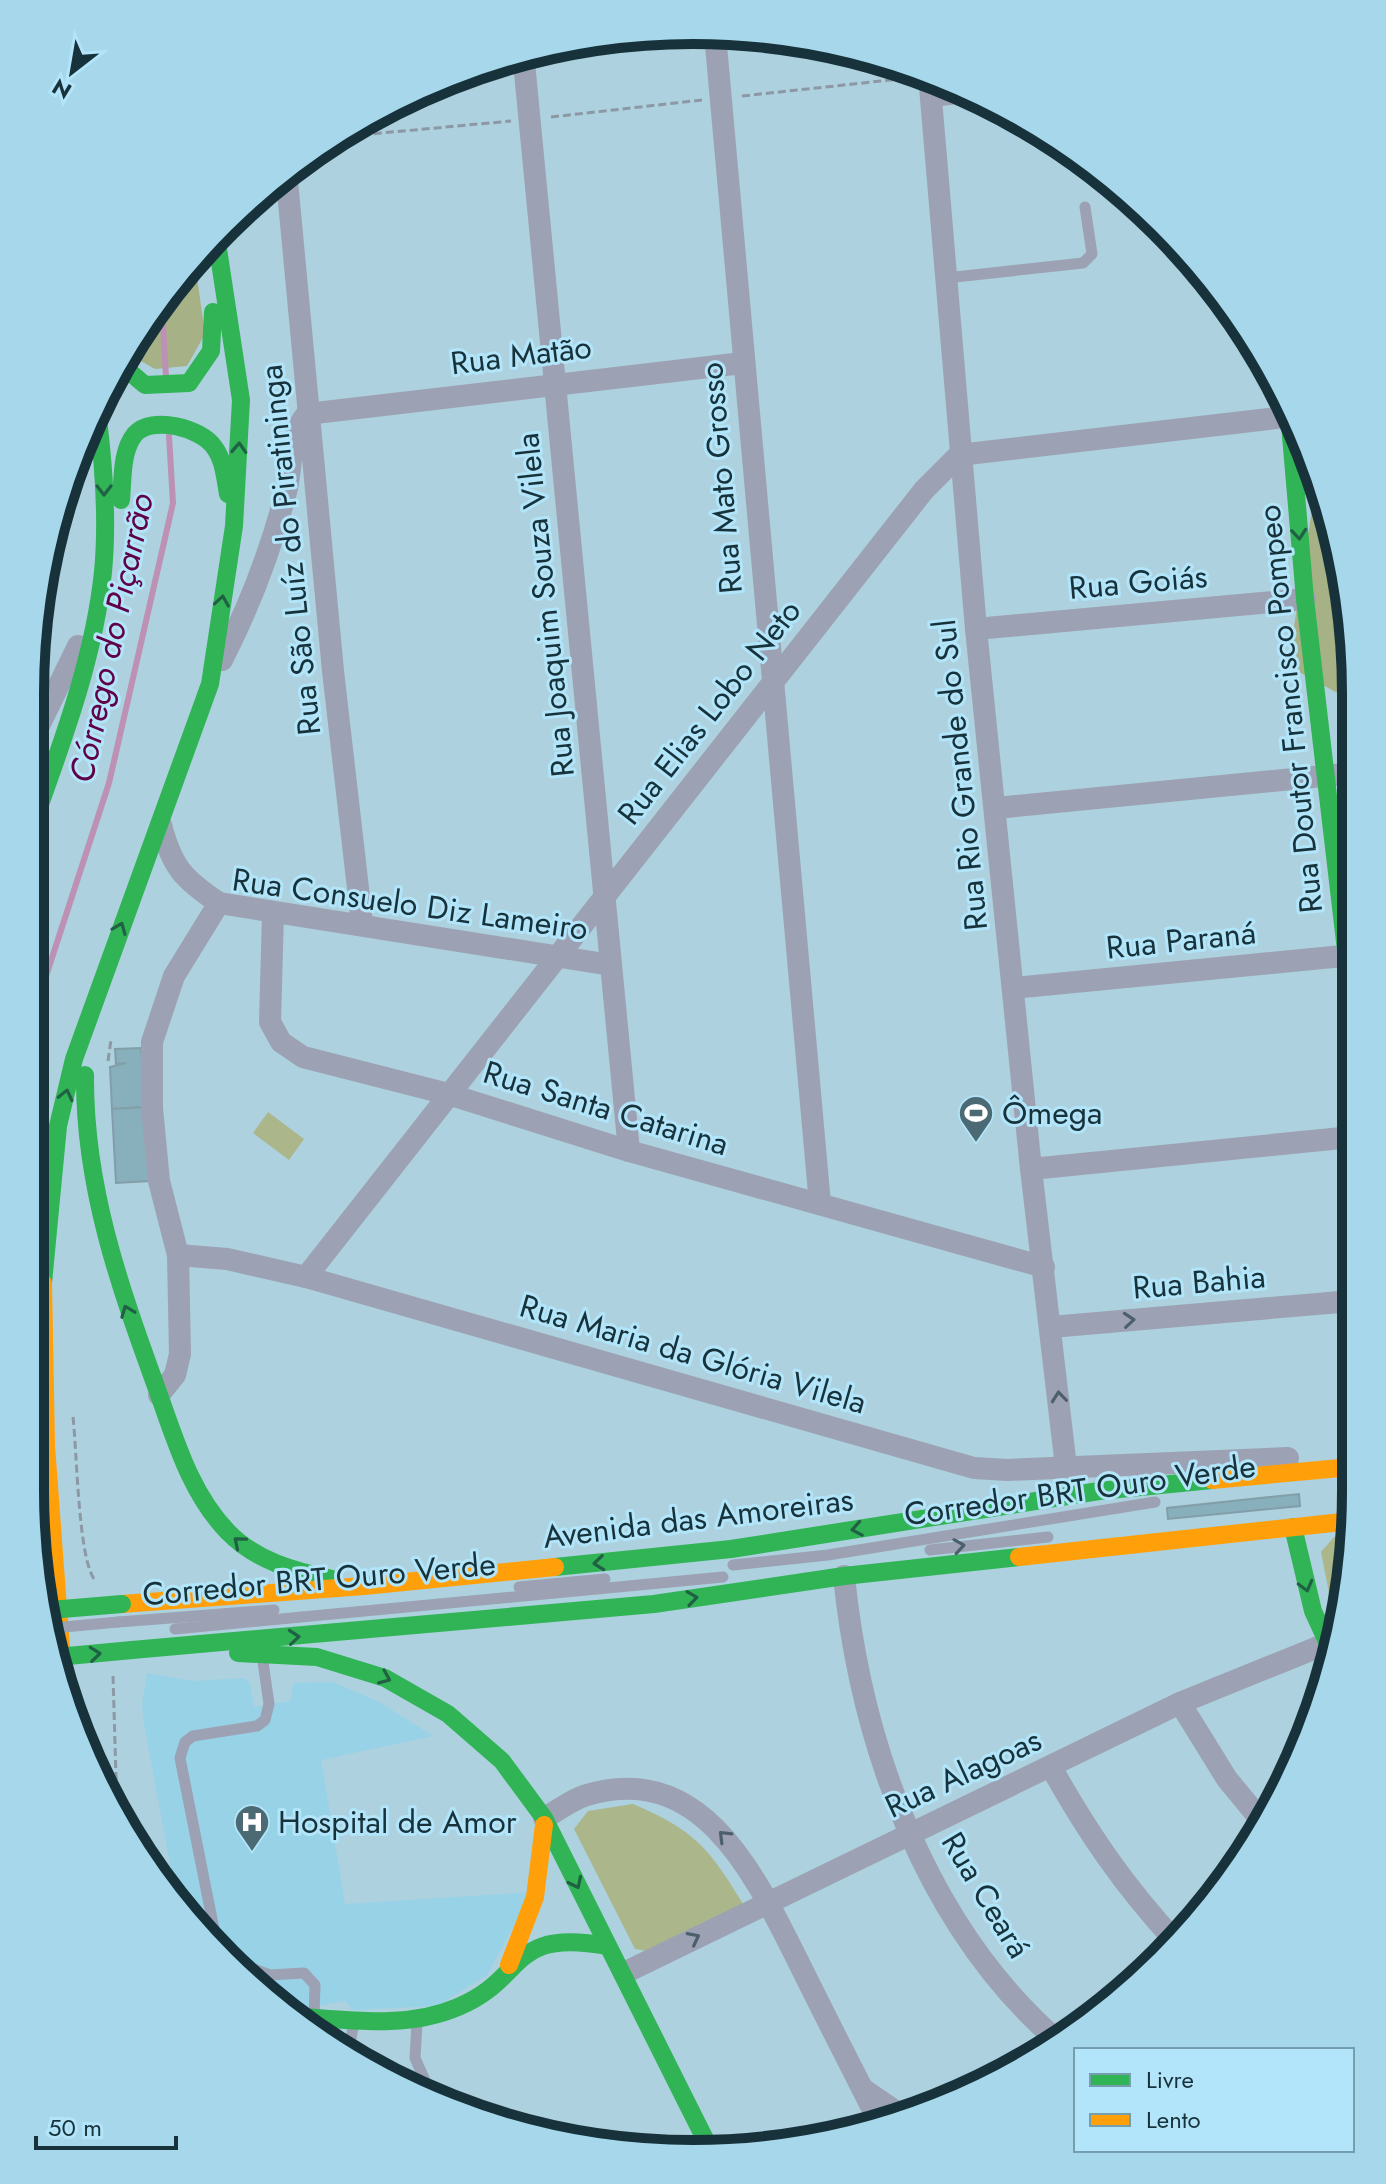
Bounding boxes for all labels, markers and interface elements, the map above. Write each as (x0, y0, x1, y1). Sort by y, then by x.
north arrow (32, 32, 112, 112)
text: N (46, 71, 77, 107)
street label: Rua Matão (448, 324, 594, 386)
street label: Rua Mato Grosso (688, 361, 754, 595)
street label: Rua São Luíz do Piratininga (248, 363, 332, 737)
street label: Rua Joaquim Souza Vilela (504, 431, 586, 779)
one-way arrow (231, 441, 248, 454)
one-way arrow (95, 484, 113, 497)
water label: Córrego do Piçarrão (57, 489, 166, 787)
street label: Rua Doutor Francisco Pompeo (1246, 503, 1334, 915)
one-way arrow (1290, 528, 1307, 541)
street label: Rua Goiás (1067, 553, 1209, 611)
street label: Rua Elias Lobo Neto (606, 590, 812, 834)
one-way arrow (213, 594, 230, 608)
street label: Rua Rio Grande do Sul (921, 617, 999, 933)
street label: Rua Consuelo Diz Lameiro (229, 856, 591, 952)
street label: Rua Paraná (1104, 909, 1258, 971)
one-way arrow (110, 922, 127, 936)
street label: Rua Santa Catarina (478, 1049, 734, 1167)
one-way arrow (56, 1088, 73, 1102)
place label: Ômega (1002, 1090, 1102, 1136)
sports icon: Ômega (957, 1094, 995, 1144)
street label: Rua Bahia (1131, 1253, 1267, 1311)
street label: Rua Maria da Glória Vilela (514, 1282, 872, 1426)
one-way arrow (120, 1305, 137, 1319)
one-way arrow (1123, 1312, 1136, 1329)
one-way arrow (1050, 1390, 1067, 1403)
street label: Corredor BRT Ouro Verde (901, 1443, 1259, 1537)
street label: Avenida das Amoreiras (540, 1476, 856, 1560)
one-way arrow (850, 1520, 864, 1537)
one-way arrow (234, 1537, 249, 1552)
one-way arrow (952, 1538, 966, 1555)
street label: Corredor BRT Ouro Verde (141, 1541, 497, 1617)
one-way arrow (592, 1554, 605, 1571)
one-way arrow (1297, 1579, 1313, 1593)
one-way arrow (685, 1590, 699, 1607)
one-way arrow (288, 1629, 301, 1646)
one-way arrow (89, 1645, 102, 1662)
one-way arrow (377, 1668, 391, 1684)
street label: Rua Alagoas (877, 1717, 1049, 1829)
place label: Hospital de Amor (278, 1799, 517, 1845)
hospital icon: Hospital de Amor (233, 1803, 271, 1853)
street label: Rua Ceará (930, 1823, 1042, 1967)
one-way arrow (719, 1831, 733, 1846)
one-way arrow (566, 1874, 582, 1889)
one-way arrow (685, 1932, 700, 1948)
legend (1074, 2048, 1354, 2152)
text: Livre (1146, 2062, 1194, 2097)
scale bar (36, 2100, 176, 2150)
text: Lento (1146, 2102, 1201, 2137)
text: 50 m (48, 2110, 102, 2145)

